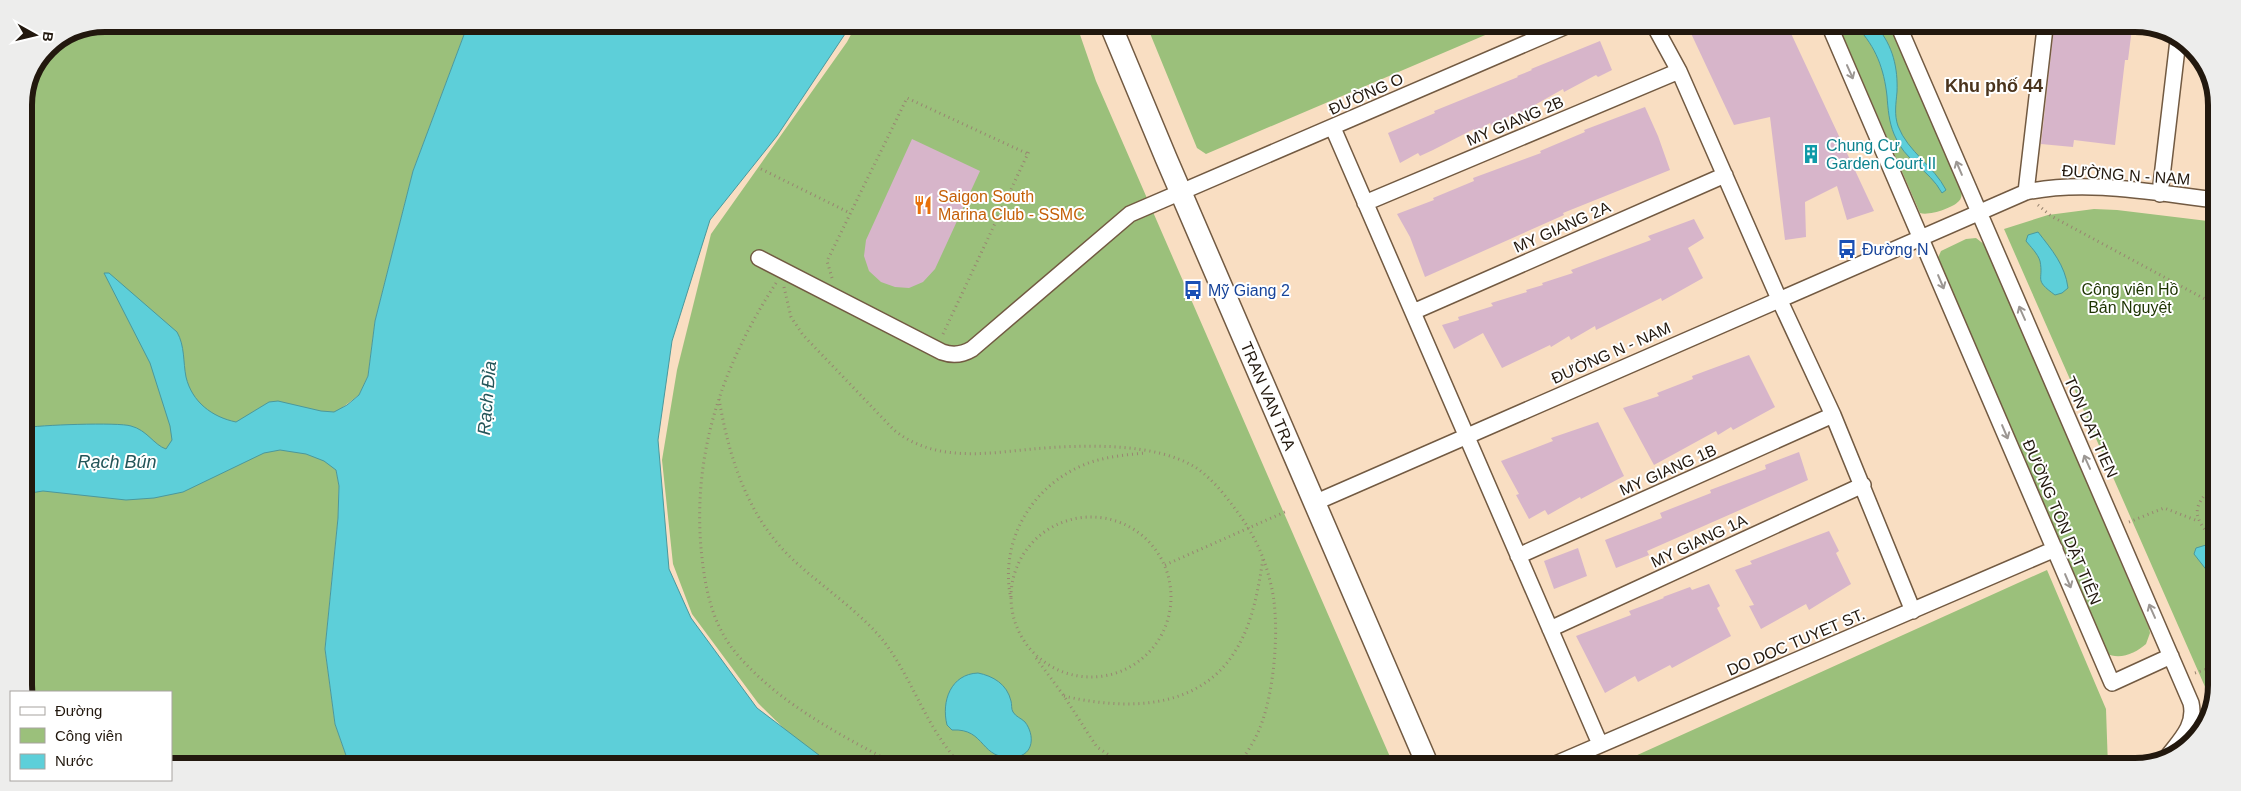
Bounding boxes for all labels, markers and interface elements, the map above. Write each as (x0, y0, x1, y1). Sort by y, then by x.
north arrow (10, 10, 60, 60)
text: B (39, 31, 57, 43)
one-way arrow (1845, 64, 1855, 79)
street label: ĐƯỜNG O (1326, 69, 1406, 118)
district label: Khu phố 44 (1945, 76, 2043, 96)
street label: MY GIANG 2B (1464, 93, 1566, 149)
place label: Chung Cư Garden Court II (1826, 137, 1936, 172)
building icon: Chung Cư Garden Court II (1800, 143, 1822, 165)
one-way arrow (1954, 161, 1964, 176)
street label: ĐƯỜNG N - NAM (2061, 161, 2191, 188)
place label: Saigon South Marina Club - SSMC (938, 188, 1085, 223)
restaurant icon: Saigon South Marina Club - SSMC (912, 194, 934, 216)
street label: MY GIANG 2A (1511, 198, 1613, 256)
bus stop icon: Đường N (1836, 238, 1858, 260)
place label: Đường N (1862, 241, 1929, 258)
one-way arrow (1937, 274, 1946, 289)
bus stop icon: Mỹ Giang 2 (1182, 279, 1204, 301)
park label: Công viên Hồ Bán Nguyệt (2082, 281, 2179, 316)
place label: Mỹ Giang 2 (1208, 282, 1290, 299)
one-way arrow (2016, 306, 2026, 321)
street label: ĐƯỜNG N - NAM (1548, 318, 1673, 387)
street label: TRAN VAN TRA (1238, 339, 1299, 453)
water label: Rạch Đỉa (474, 360, 500, 436)
street label: TON DAT TIEN (2061, 374, 2121, 480)
one-way arrow (2000, 424, 2010, 439)
street label: ĐƯỜNG TÔN DẬT TIÊN (2019, 437, 2105, 607)
street label: MY GIANG 1B (1617, 441, 1719, 499)
water label: Rạch Bún (77, 452, 157, 472)
one-way arrow (2081, 455, 2091, 470)
street label: MY GIANG 1A (1648, 511, 1750, 571)
one-way arrow (2064, 573, 2074, 588)
one-way arrow (2146, 604, 2156, 619)
street label: DO DOC TUYET ST. (1725, 605, 1867, 679)
legend (10, 691, 172, 781)
text: Đường (55, 702, 102, 719)
text: Công viên (55, 727, 123, 744)
text: Nước (55, 752, 94, 769)

